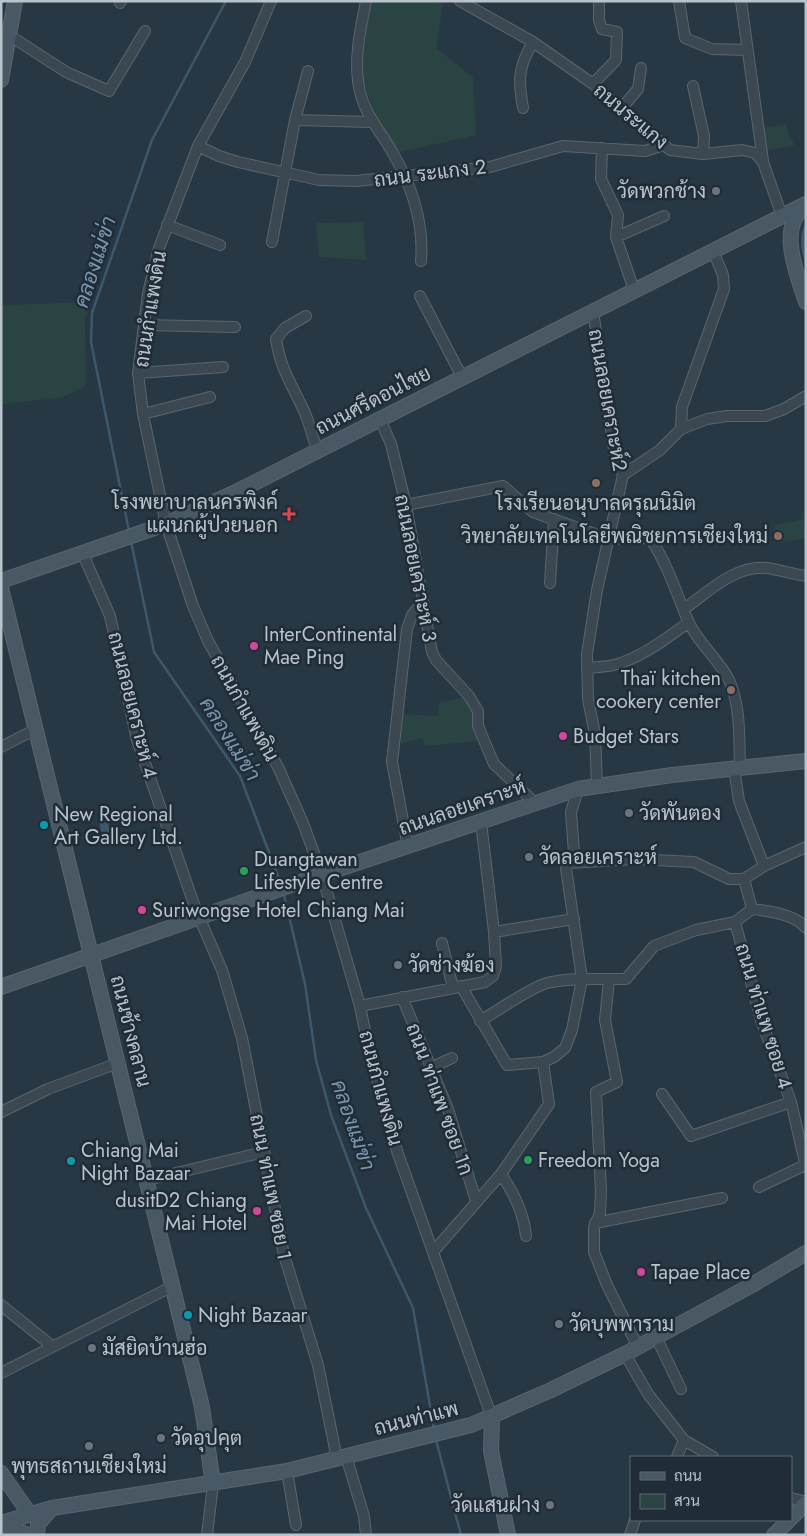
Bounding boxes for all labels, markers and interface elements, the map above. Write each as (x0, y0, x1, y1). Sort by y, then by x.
street label: ถนนระแกง (587, 76, 674, 156)
street label: ถนน ระแกง 2 (372, 152, 488, 195)
place label: วัดพวกช้าง (617, 177, 706, 206)
marker: วัดพวกช้าง (710, 185, 722, 197)
water label: คลองแม่ข่า (66, 212, 124, 312)
street label: ถนนกำแพงดิน (127, 249, 174, 370)
street label: ถนนลอยเคราะห์2 (581, 327, 634, 474)
street label: ถนนศรีดอนไชย (310, 359, 436, 442)
marker: โรงเรียนอนุบาลดรุณนิมิต (590, 477, 602, 489)
place label: โรงพยาบาลนครพิงค์ แผนกผู้ป่วยนอก (111, 488, 278, 540)
place label: โรงเรียนอนุบาลดรุณนิมิต (495, 489, 696, 518)
street label: ถนนลอยเคราะห์ 3 (387, 492, 444, 644)
marker: โรงพยาบาลนครพิงค์ แผนกผู้ป่วยนอก (282, 507, 296, 521)
place label: วิทยาลัยเทคโนโลยีพณิชยการเชียงใหม่ (460, 522, 768, 551)
marker: วิทยาลัยเทคโนโลยีพณิชยการเชียงใหม่ (772, 530, 784, 542)
place label: InterContinental Mae Ping (264, 620, 397, 672)
street label: ถนนลอยเคราะห์ 4 (100, 629, 165, 782)
marker: InterContinental Mae Ping (248, 640, 260, 652)
street label: ถนนกำแพงดิน (203, 650, 286, 767)
place label: Thaï kitchen cookery center (596, 664, 721, 716)
marker: Thaï kitchen cookery center (725, 684, 737, 696)
water label: คลองแม่ข่า (192, 691, 268, 787)
place label: Budget Stars (573, 722, 679, 751)
marker: Budget Stars (557, 730, 569, 742)
street label: ถนนลอยเคราะห์ (395, 772, 530, 843)
place label: วัดพันตอง (639, 799, 721, 828)
place label: New Regional Art Gallery Ltd. (54, 800, 183, 852)
marker: วัดพันตอง (623, 807, 635, 819)
marker: New Regional Art Gallery Ltd. (38, 819, 50, 831)
place label: วัดลอยเคราะห์ (539, 843, 657, 872)
place label: Duangtawan Lifestyle Centre (254, 845, 383, 897)
marker: วัดลอยเคราะห์ (523, 851, 535, 863)
marker: Duangtawan Lifestyle Centre (238, 865, 250, 877)
place label: Suriwongse Hotel Chiang Mai (152, 896, 405, 925)
marker: Suriwongse Hotel Chiang Mai (136, 904, 148, 916)
street label: ถนน ท่าแพ ซอย 4 (728, 940, 800, 1093)
place label: วัดช่างฆ้อง (408, 951, 495, 980)
marker: วัดช่างฆ้อง (392, 959, 404, 971)
street label: ถนนช้างคลาน (103, 972, 158, 1090)
street label: ถนน ท่าแพ ซอย 1ก (399, 1019, 481, 1179)
street label: ถนนกำแพงดิน (351, 1027, 410, 1149)
water label: คลองแม่ข่า (323, 1075, 383, 1175)
street label: ถนน ท่าแพ ซอย 1 (242, 1111, 299, 1263)
place label: Chiang Mai Night Bazaar (81, 1136, 191, 1188)
place label: Freedom Yoga (538, 1146, 660, 1175)
marker: Freedom Yoga (522, 1154, 534, 1166)
marker: Chiang Mai Night Bazaar (65, 1155, 77, 1167)
place label: dusitD2 Chiang Mai Hotel (115, 1186, 247, 1238)
marker: dusitD2 Chiang Mai Hotel (251, 1205, 263, 1217)
place label: Tapae Place (651, 1258, 750, 1287)
marker: Tapae Place (635, 1266, 647, 1278)
place label: Night Bazaar (198, 1301, 308, 1330)
marker: Night Bazaar (182, 1309, 194, 1321)
place label: วัดบุพพาราม (569, 1310, 674, 1339)
marker: วัดบุพพาราม (553, 1318, 565, 1330)
place label: มัสยิดบ้านฮ่อ (102, 1334, 208, 1363)
marker: มัสยิดบ้านฮ่อ (86, 1342, 98, 1354)
street label: ถนนท่าแพ (371, 1394, 461, 1443)
place label: วัดอุปคุต (171, 1424, 242, 1453)
marker: วัดอุปคุต (155, 1432, 167, 1444)
marker: พุทธสถานเชียงใหม่ (83, 1440, 95, 1452)
place label: พุทธสถานเชียงใหม่ (11, 1452, 167, 1481)
legend (630, 1456, 792, 1521)
text: ถนน (674, 1465, 702, 1487)
text: สวน (674, 1490, 700, 1512)
place label: วัดแสนฝาง (451, 1491, 540, 1520)
marker: วัดแสนฝาง (544, 1499, 556, 1511)

